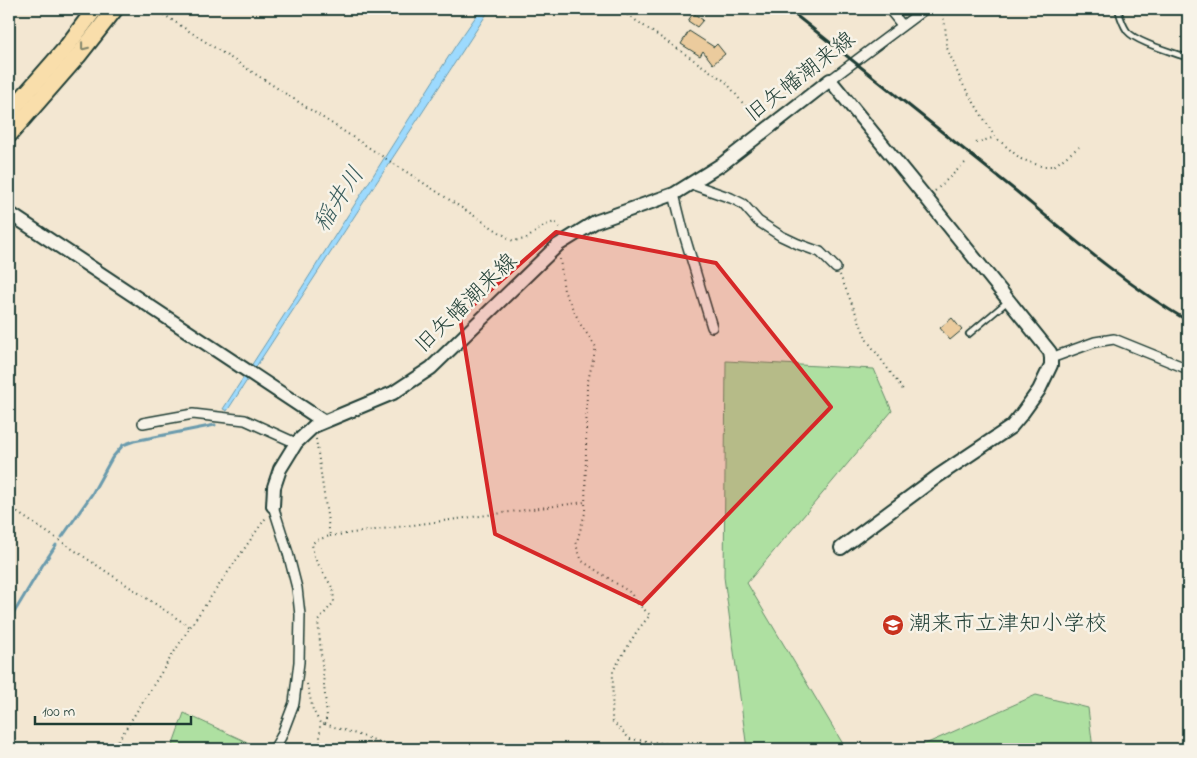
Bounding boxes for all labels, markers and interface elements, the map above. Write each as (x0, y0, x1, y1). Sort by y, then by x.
street label: 旧矢幡潮来線 (739, 25, 863, 131)
one-way arrow (82, 41, 90, 50)
water label: 稲井川 (306, 160, 374, 240)
street label: 旧矢幡潮来線 (408, 247, 526, 361)
place label: 潮来市立津知小学校 (909, 609, 1107, 641)
school or university icon: 潮来市立津知小学校 (881, 613, 905, 637)
scale bar (35, 693, 191, 725)
text: 100 m (42, 701, 75, 723)

